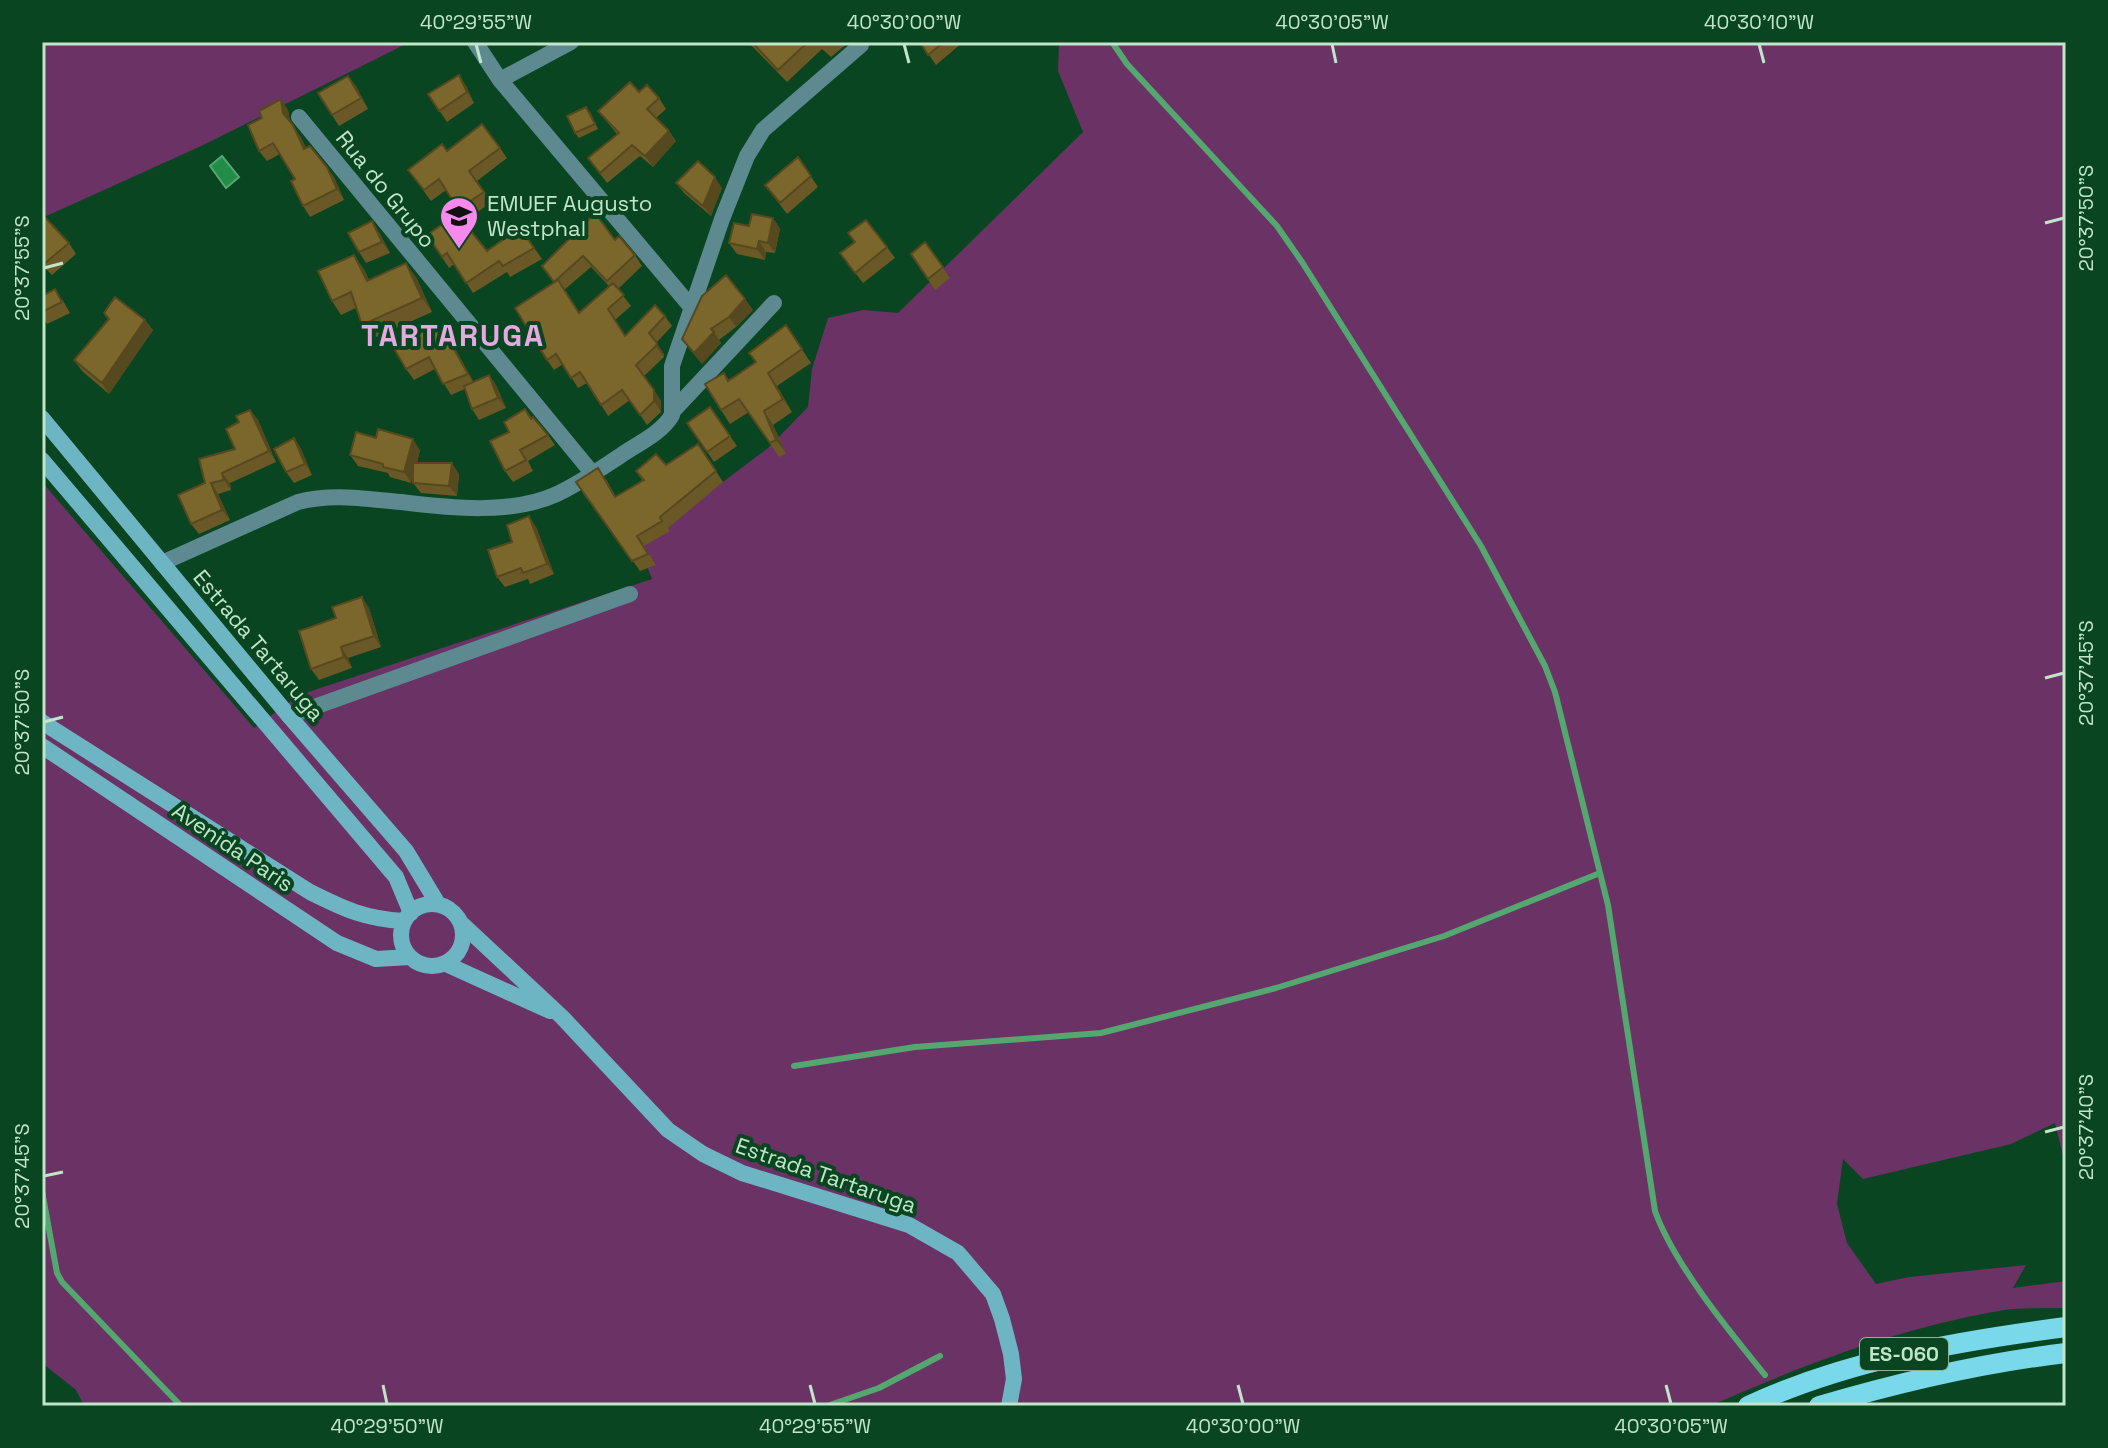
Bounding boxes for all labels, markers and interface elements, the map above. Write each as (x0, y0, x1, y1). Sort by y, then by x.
text: 40°29'55"W (420, 9, 532, 35)
text: 40°30'00"W (847, 9, 961, 35)
text: 40°30'05"W (1275, 9, 1389, 35)
text: 40°30'10"W (1704, 9, 1814, 35)
street label: Rua do Grupo (330, 125, 442, 253)
text: 20°37'50"S (2073, 165, 2099, 271)
place label: EMUEF Augusto Westphal (487, 189, 652, 242)
school or university icon: EMUEF Augusto Westphal (438, 195, 480, 250)
text: 20°37'55"S (9, 215, 35, 321)
district label: TARTARUGA (361, 316, 545, 355)
street label: Estrada Tartaruga (187, 564, 331, 727)
text: 20°37'45"S (2073, 620, 2099, 726)
text: 20°37'50"S (9, 669, 35, 775)
street label: Avenida Paris (167, 796, 299, 898)
text: 20°37'40"S (2073, 1074, 2099, 1180)
text: 20°37'45"S (9, 1123, 35, 1229)
street label: Estrada Tartaruga (732, 1131, 920, 1219)
road number: ES-060 (1860, 1338, 1948, 1370)
text: 40°29'50"W (330, 1413, 444, 1439)
text: 40°29'55"W (759, 1413, 871, 1439)
text: 40°30'00"W (1186, 1413, 1300, 1439)
text: 40°30'05"W (1614, 1413, 1728, 1439)

